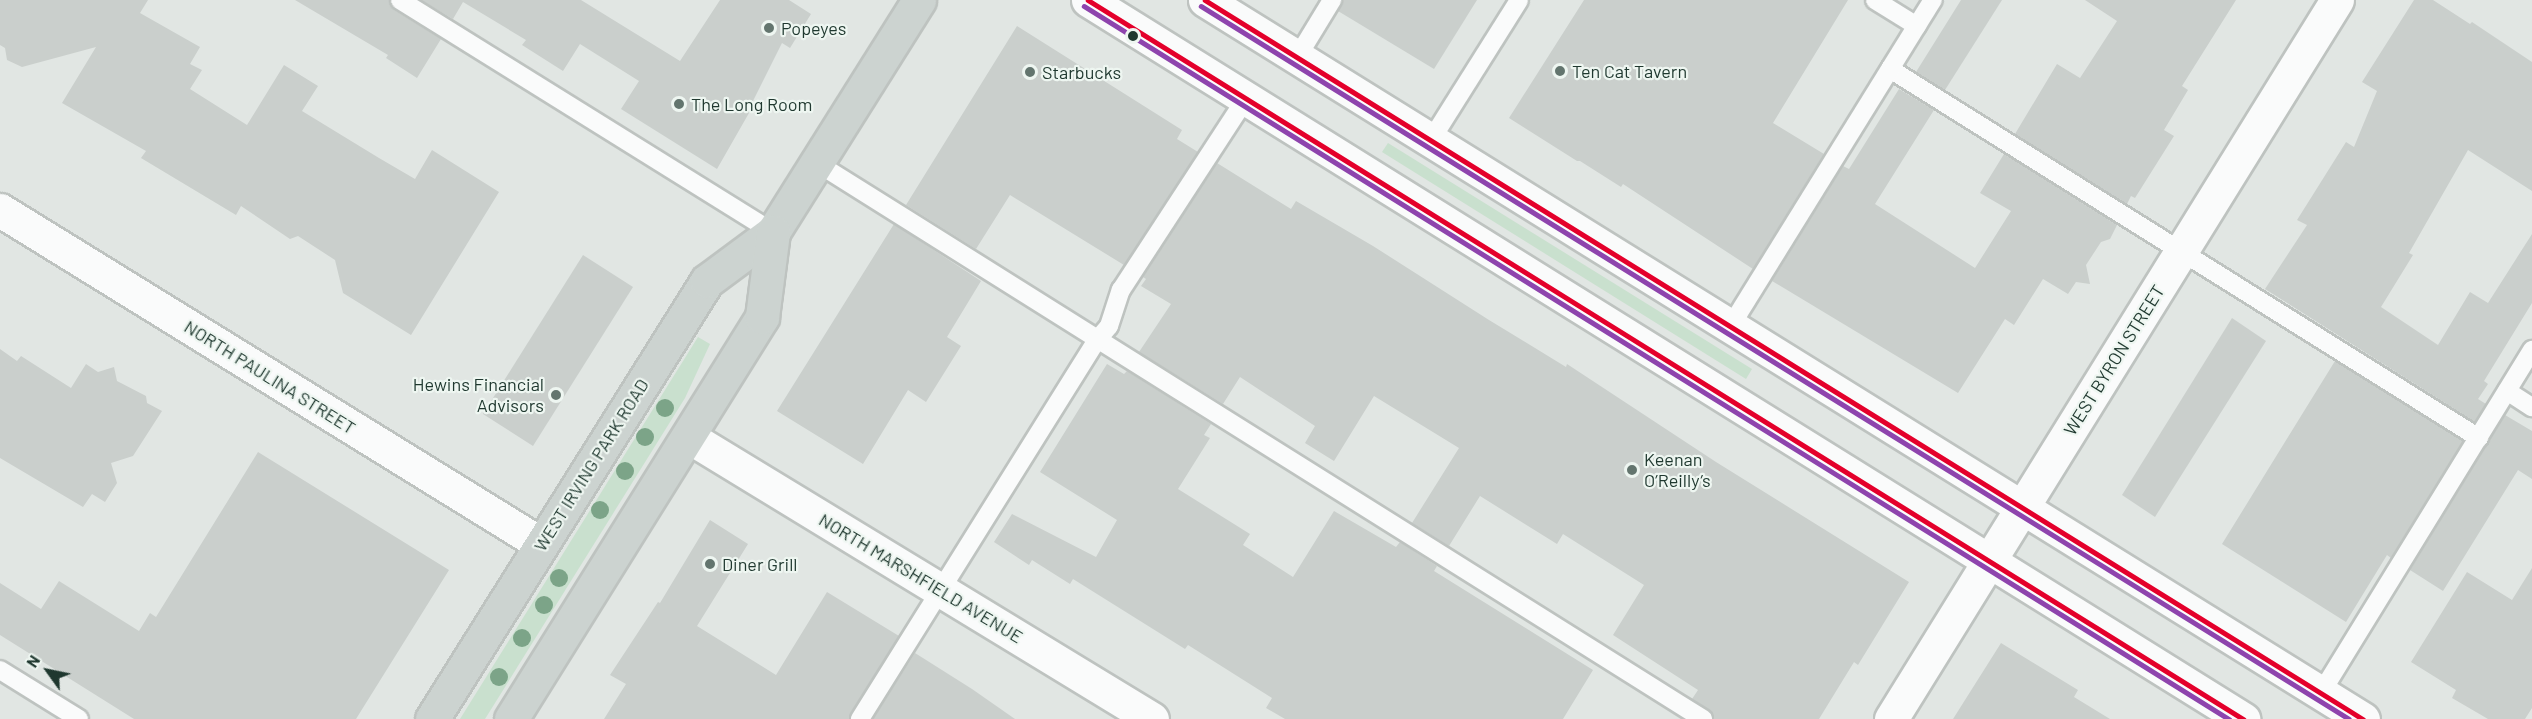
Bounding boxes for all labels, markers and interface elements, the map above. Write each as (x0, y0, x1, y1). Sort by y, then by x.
place label: Popeyes (781, 17, 846, 39)
marker: Popeyes (762, 21, 776, 35)
unlabelled marker (1127, 30, 1139, 42)
place label: Ten Cat Tavern (1572, 60, 1687, 82)
place label: Starbucks (1042, 61, 1121, 83)
marker: Ten Cat Tavern (1553, 64, 1567, 78)
marker: Starbucks (1023, 65, 1037, 79)
place label: The Long Room (691, 93, 812, 115)
marker: The Long Room (672, 97, 686, 111)
street label: WEST BYRON STREET (2059, 281, 2169, 439)
street label: NORTH PAULINA STREET (180, 315, 360, 439)
place label: Hewins Financial Advisors (413, 374, 544, 416)
street label: WEST IRVING PARK ROAD (529, 375, 653, 555)
marker: Hewins Financial Advisors (549, 388, 563, 402)
place label: Keenan O’Reilly’s (1644, 449, 1711, 492)
marker: Keenan O’Reilly’s (1625, 463, 1639, 477)
street label: NORTH MARSHFIELD AVENUE (815, 509, 1027, 647)
place label: Diner Grill (722, 553, 797, 575)
marker: Diner Grill (703, 557, 717, 571)
north arrow (18, 641, 78, 701)
text: N (22, 651, 43, 671)

